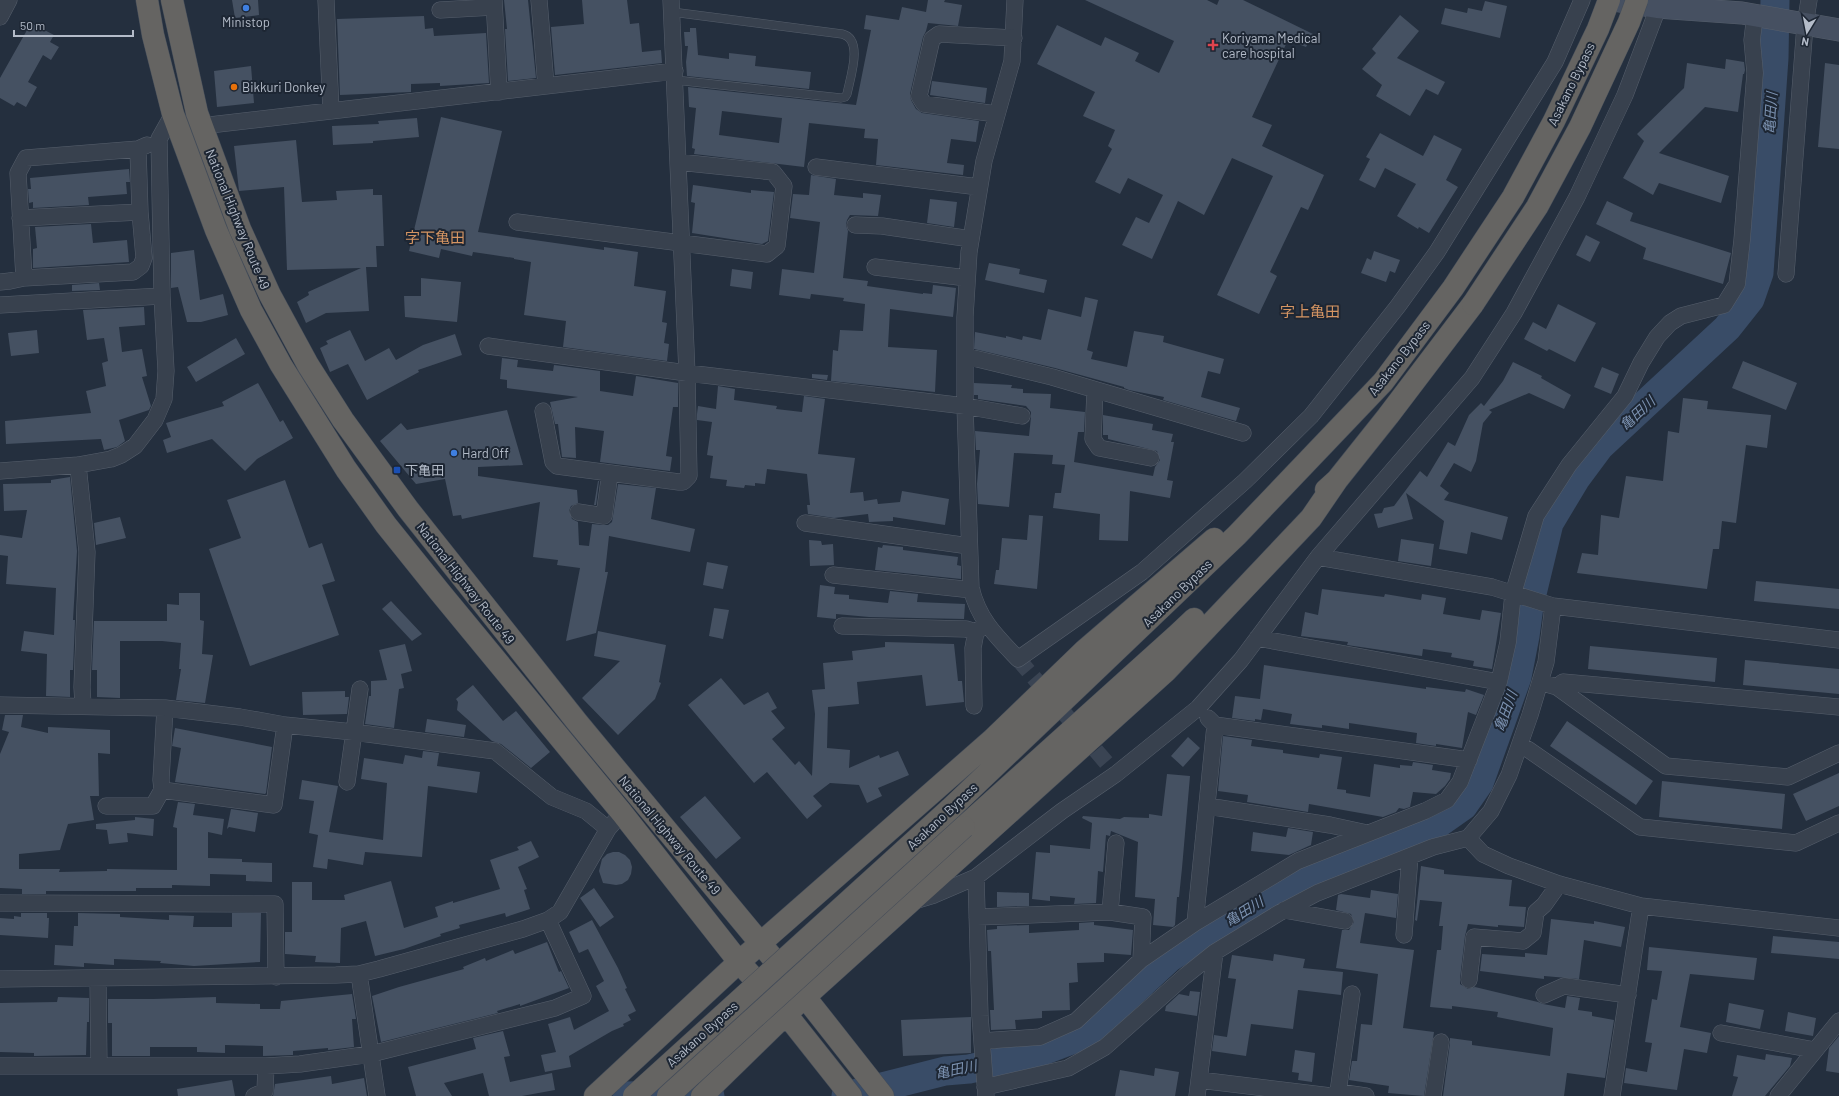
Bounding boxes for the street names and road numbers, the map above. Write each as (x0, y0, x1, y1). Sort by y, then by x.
street label: Asakano Bypass (1544, 40, 1598, 128)
street label: National Highway Route 49 (203, 147, 273, 291)
street label: Asakano Bypass (1365, 317, 1433, 399)
street label: National Highway Route 49 (414, 519, 518, 647)
street label: Asakano Bypass (1139, 556, 1215, 630)
street label: National Highway Route 49 (616, 772, 724, 898)
street label: Asakano Bypass (903, 779, 981, 853)
street label: Asakano Bypass (663, 998, 741, 1070)

